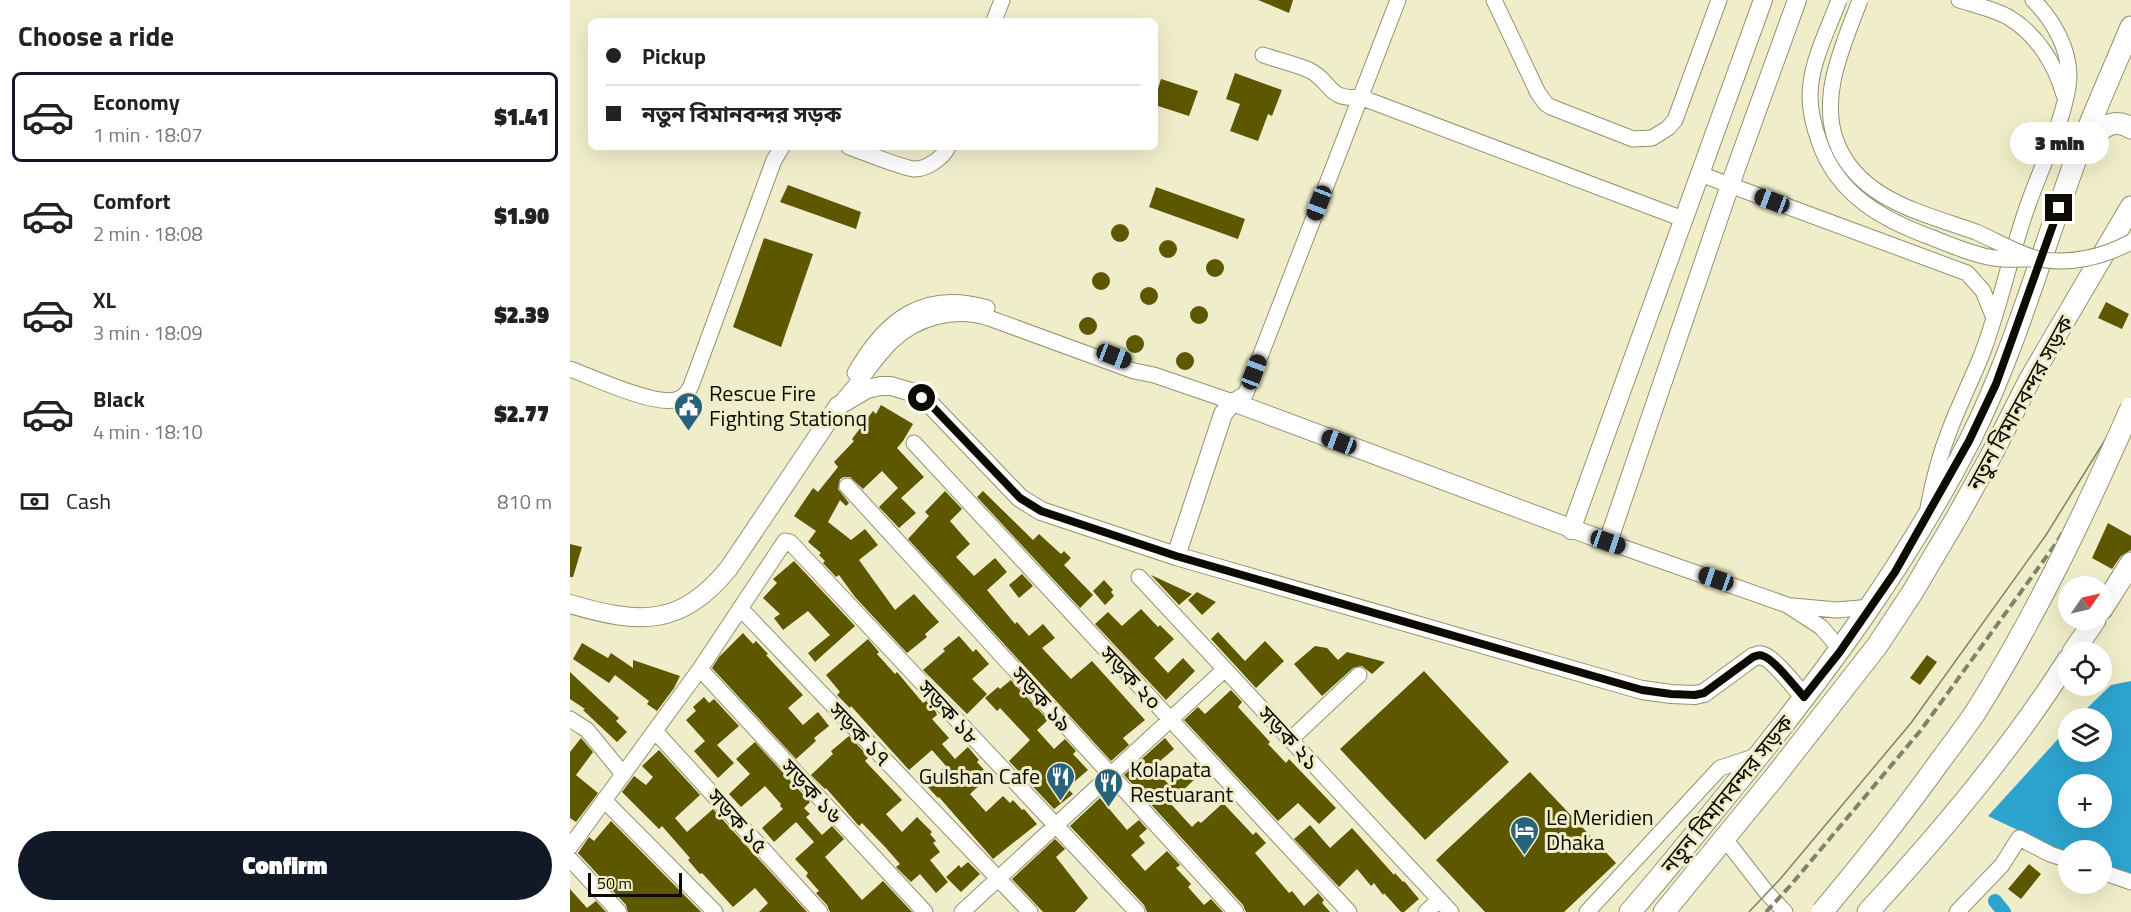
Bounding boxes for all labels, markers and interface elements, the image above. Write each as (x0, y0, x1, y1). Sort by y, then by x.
text: Choose a ride (18, 15, 174, 56)
text: Pickup (642, 39, 706, 73)
text: Economy (93, 85, 180, 119)
icon: car (21, 90, 75, 144)
text: নতুন বিমানবন্দর সড়ক (642, 97, 841, 131)
text: $1.41 (494, 100, 549, 134)
text: 1 min · 18:07 (93, 119, 203, 150)
callout: 3 min (2010, 121, 2108, 163)
text: 3 min (2035, 127, 2084, 158)
car (1304, 183, 1334, 223)
text: Comfort (93, 184, 171, 218)
car (1752, 186, 1792, 216)
icon: car (21, 189, 75, 243)
route end (2045, 194, 2072, 221)
text: $1.90 (494, 199, 549, 233)
text: 2 min · 18:08 (93, 218, 203, 249)
text: XL (93, 283, 116, 317)
icon: car (21, 288, 75, 342)
text: $2.39 (494, 298, 549, 332)
street label: নতুন বিমানবন্দর সড়ক (1957, 309, 2082, 498)
text: 3 min · 18:09 (93, 317, 203, 348)
car (1094, 341, 1134, 371)
car (1239, 352, 1269, 392)
place label: Rescue Fire Fighting Stationq (709, 376, 867, 435)
text: Black (93, 382, 145, 416)
route start (908, 384, 935, 411)
icon: car (21, 387, 75, 441)
public building icon: Rescue Fire Fighting Stationq (672, 390, 704, 432)
text: $2.77 (494, 397, 549, 431)
text: 4 min · 18:10 (93, 416, 203, 447)
car (1319, 427, 1359, 457)
text: Cash (66, 484, 111, 518)
icon: cash (18, 485, 51, 518)
text: 810 m (497, 486, 552, 517)
car (1588, 528, 1628, 556)
car (1696, 565, 1736, 593)
north arrow (2058, 576, 2112, 630)
map controls (2058, 576, 2112, 894)
street label: সড়ক ২০ (1091, 637, 1170, 718)
button: locate (2058, 642, 2112, 696)
street label: সড়ক ১৯ (1003, 658, 1081, 739)
street label: সড়ক ১৮ (909, 671, 988, 752)
street label: সড়ক ১৭ (820, 693, 899, 774)
street label: সড়ক ২১ (1249, 697, 1328, 778)
street label: নতুন বিমানবন্দর সড়ক (1652, 707, 1802, 881)
button: layers (2058, 708, 2112, 762)
street label: সড়ক ১৬ (772, 750, 851, 831)
place label: Kolapata Restuarant (1130, 752, 1234, 811)
place label: Gulshan Cafe (919, 759, 1040, 793)
restaurant icon: Gulshan Cafe (1045, 760, 1077, 802)
restaurant icon: Kolapata Restuarant (1093, 766, 1125, 808)
button: + (2058, 774, 2112, 828)
street label: সড়ক ১৫ (699, 780, 777, 861)
place label: Le Meridien Dhaka (1546, 800, 1654, 859)
hotel icon: Le Meridien Dhaka (1509, 814, 1541, 856)
button: Confirm (18, 831, 552, 900)
button: − (2058, 840, 2112, 894)
scale bar (588, 870, 682, 898)
text: 50 m (597, 871, 632, 895)

